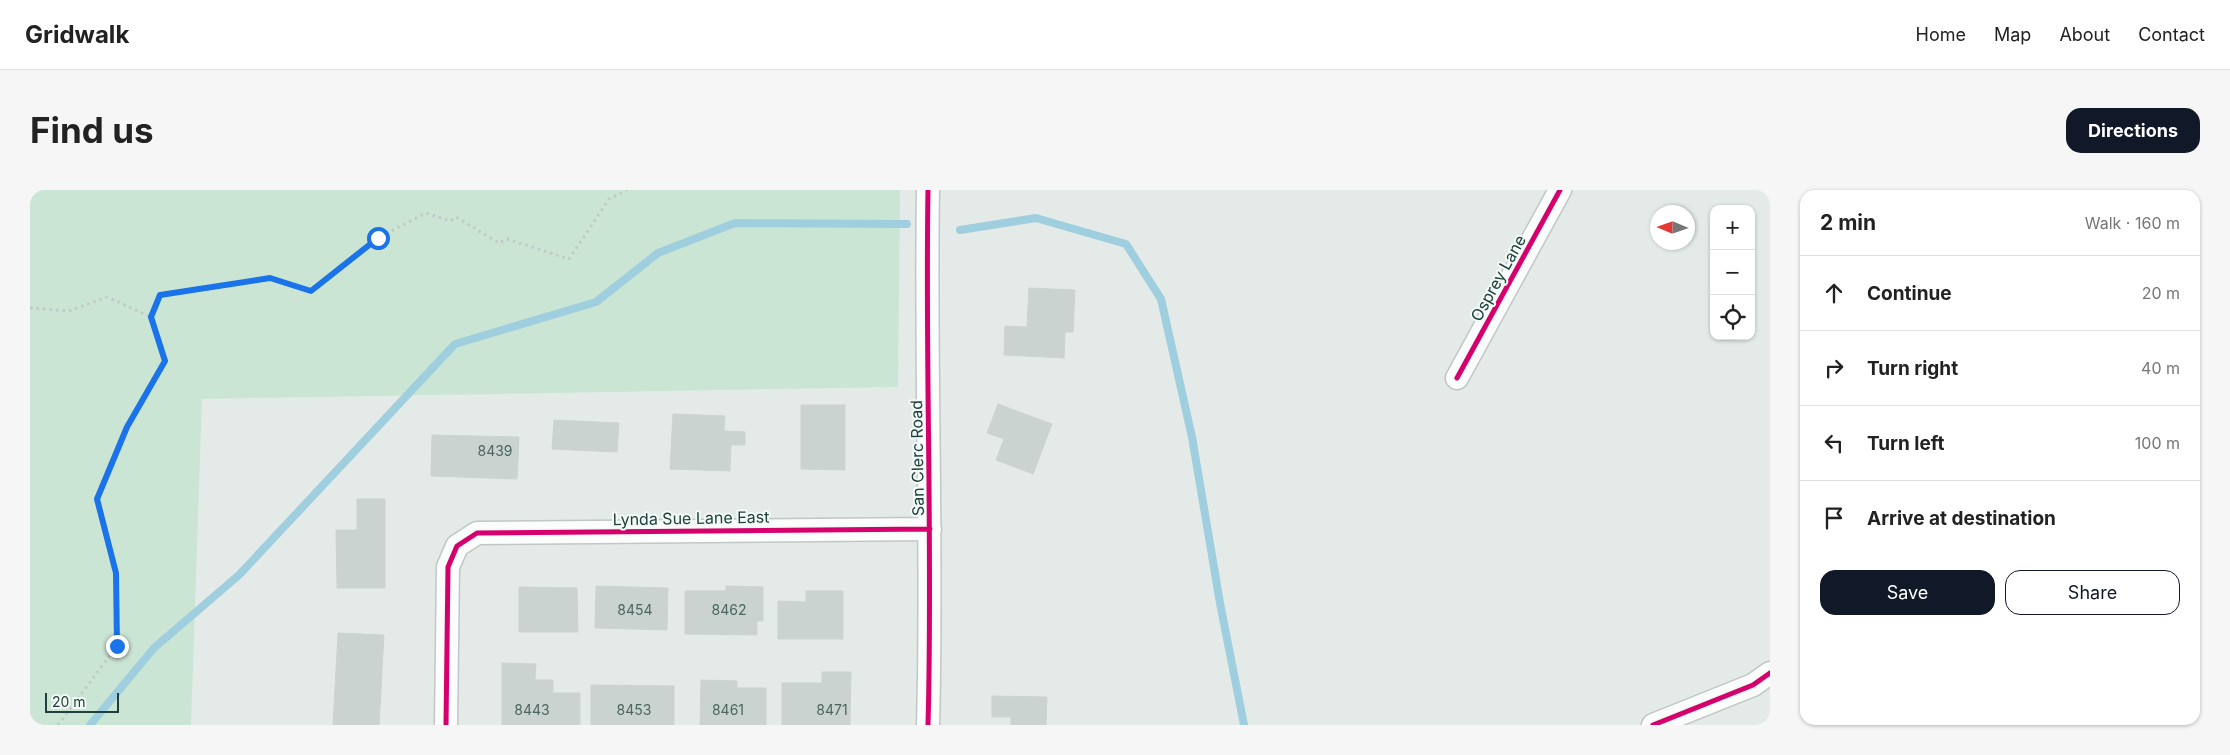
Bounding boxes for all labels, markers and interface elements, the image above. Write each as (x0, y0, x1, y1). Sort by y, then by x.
text: Gridwalk (25, 20, 129, 49)
text: Home (1916, 24, 1966, 45)
text: Map (1994, 24, 2031, 45)
text: About (2059, 24, 2110, 45)
text: Contact (2138, 24, 2205, 45)
button: Directions (2066, 108, 2200, 153)
text: Find us (30, 109, 154, 151)
north arrow (1650, 205, 1695, 250)
map controls (1710, 205, 1755, 340)
button: + (1710, 205, 1755, 250)
text: 2 min (1820, 210, 1876, 235)
text: Walk · 160 m (2085, 213, 2180, 233)
route start (367, 227, 390, 250)
street label: Osprey Lane (1466, 231, 1530, 325)
button: − (1710, 250, 1755, 295)
icon: ahead (1820, 279, 1848, 307)
text: Continue (1867, 282, 1952, 305)
text: 20 m (2142, 283, 2180, 303)
button: locate (1710, 295, 1755, 340)
icon: right (1820, 354, 1848, 382)
text: Turn right (1867, 357, 1958, 380)
text: 40 m (2141, 358, 2180, 378)
street label: San Clerc Road (906, 400, 928, 516)
icon: left (1820, 429, 1848, 457)
text: Turn left (1867, 432, 1945, 455)
text: 100 m (2135, 433, 2180, 453)
house number: 8439 (477, 442, 513, 459)
icon: arrive (1820, 504, 1848, 532)
street label: Lynda Sue Lane East (612, 507, 770, 529)
text: Arrive at destination (1867, 507, 2056, 530)
button: Save (1820, 570, 1995, 615)
button: Share (2005, 570, 2180, 615)
house number: 8454 (617, 601, 653, 618)
house number: 8462 (712, 601, 746, 618)
route end (106, 635, 129, 658)
scale bar (45, 690, 119, 713)
text: 20 m (52, 693, 86, 710)
house number: 8443 (514, 701, 550, 718)
house number: 8453 (617, 701, 651, 718)
house number: 8461 (712, 701, 744, 718)
house number: 8471 (816, 701, 848, 718)

